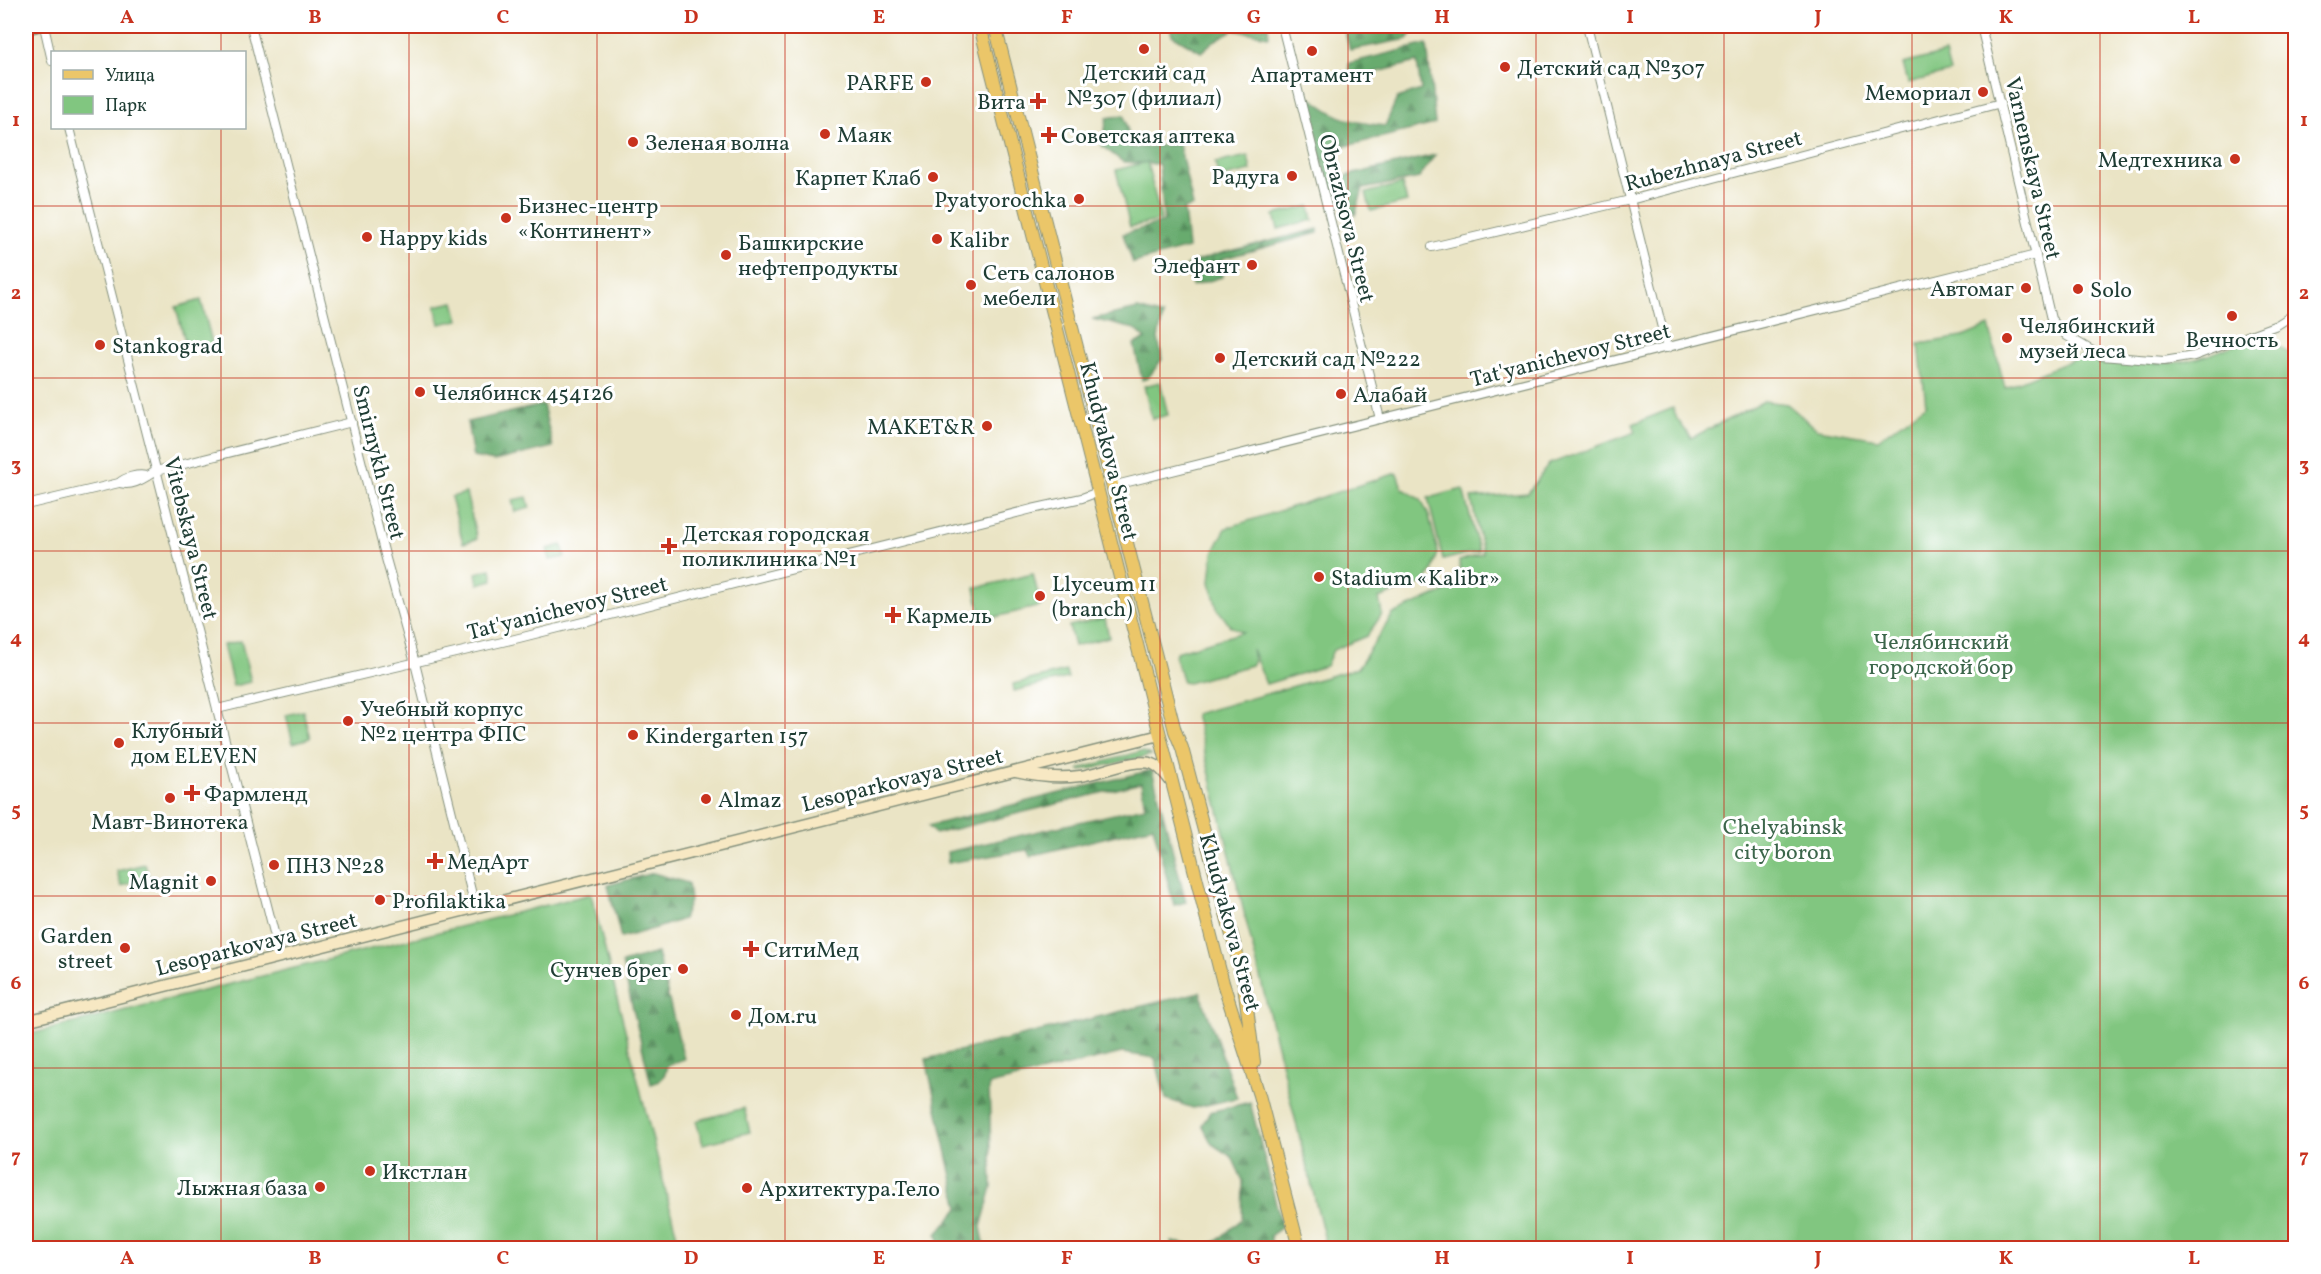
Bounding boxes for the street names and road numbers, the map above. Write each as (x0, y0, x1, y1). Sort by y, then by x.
street label: Varnenskaya Street (1995, 74, 2068, 263)
street label: Rubezhnaya Street (1622, 124, 1806, 201)
street label: Obraztsova Street (1310, 131, 1382, 306)
street label: Tat'yanichevoy Street (1467, 316, 1674, 396)
street label: Khudyakova Street (1070, 359, 1145, 545)
street label: Smirnykh Street (343, 382, 412, 544)
street label: Vitebskaya Street (154, 454, 225, 624)
street label: Tat'yanichevoy Street (464, 569, 671, 649)
street label: Lesoparkovaya Street (799, 741, 1007, 821)
street label: Khudyakova Street (1190, 830, 1267, 1016)
street label: Lesoparkovaya Street (153, 905, 361, 985)

